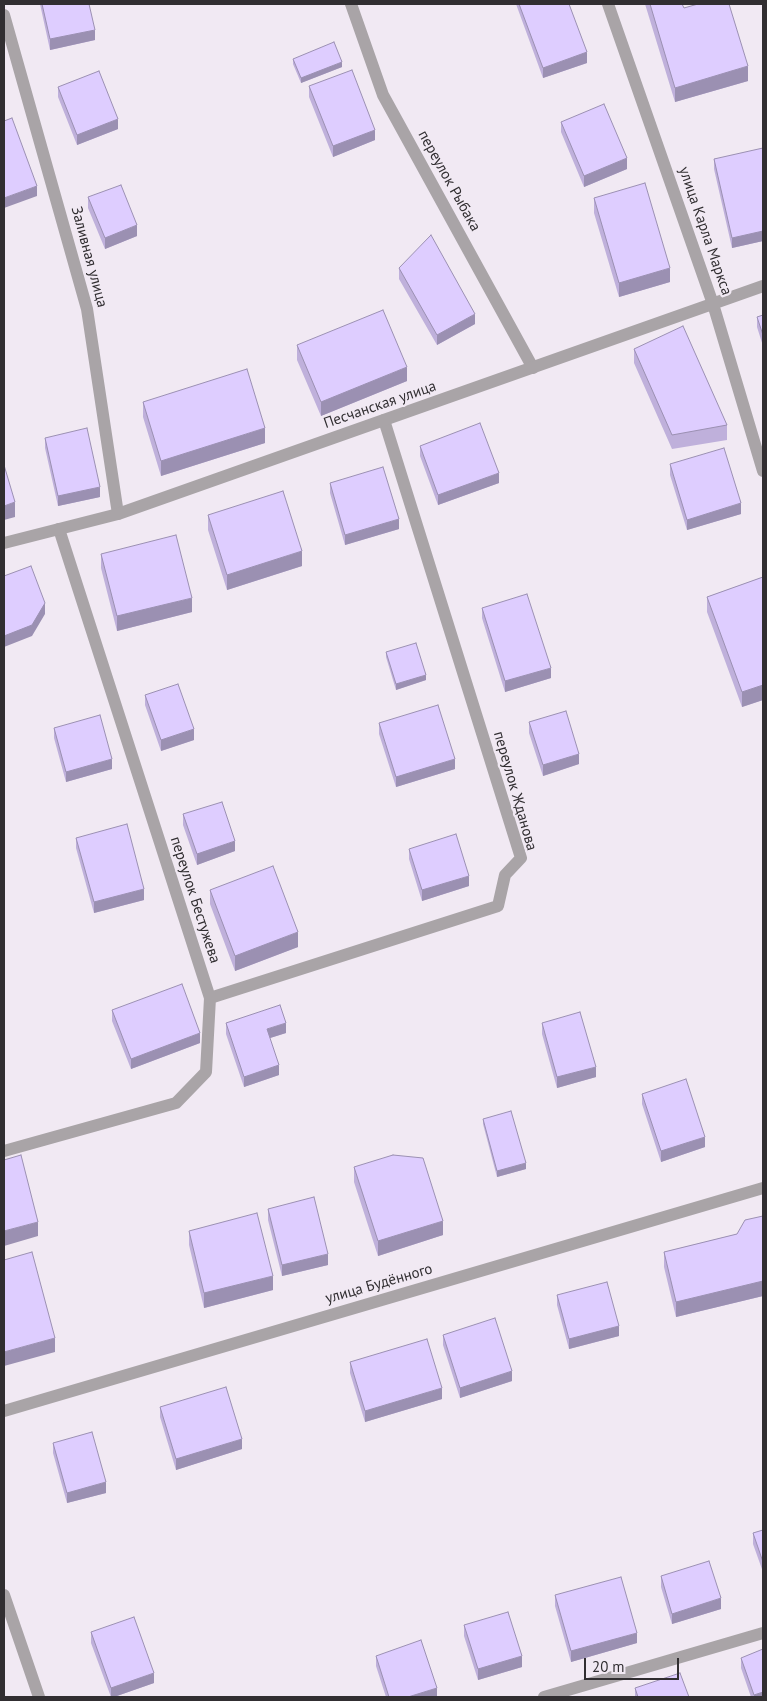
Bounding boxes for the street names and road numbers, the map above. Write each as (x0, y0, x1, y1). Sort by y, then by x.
street label: переулок Рыбака (414, 127, 484, 235)
street label: улица Карла Маркса (675, 165, 735, 297)
street label: Заливная улица (67, 205, 111, 309)
street label: Песчанская улица (321, 377, 439, 433)
street label: переулок Жданова (489, 729, 541, 853)
street label: переулок Бестужева (166, 834, 224, 966)
street label: улица Будённого (323, 1260, 435, 1308)

